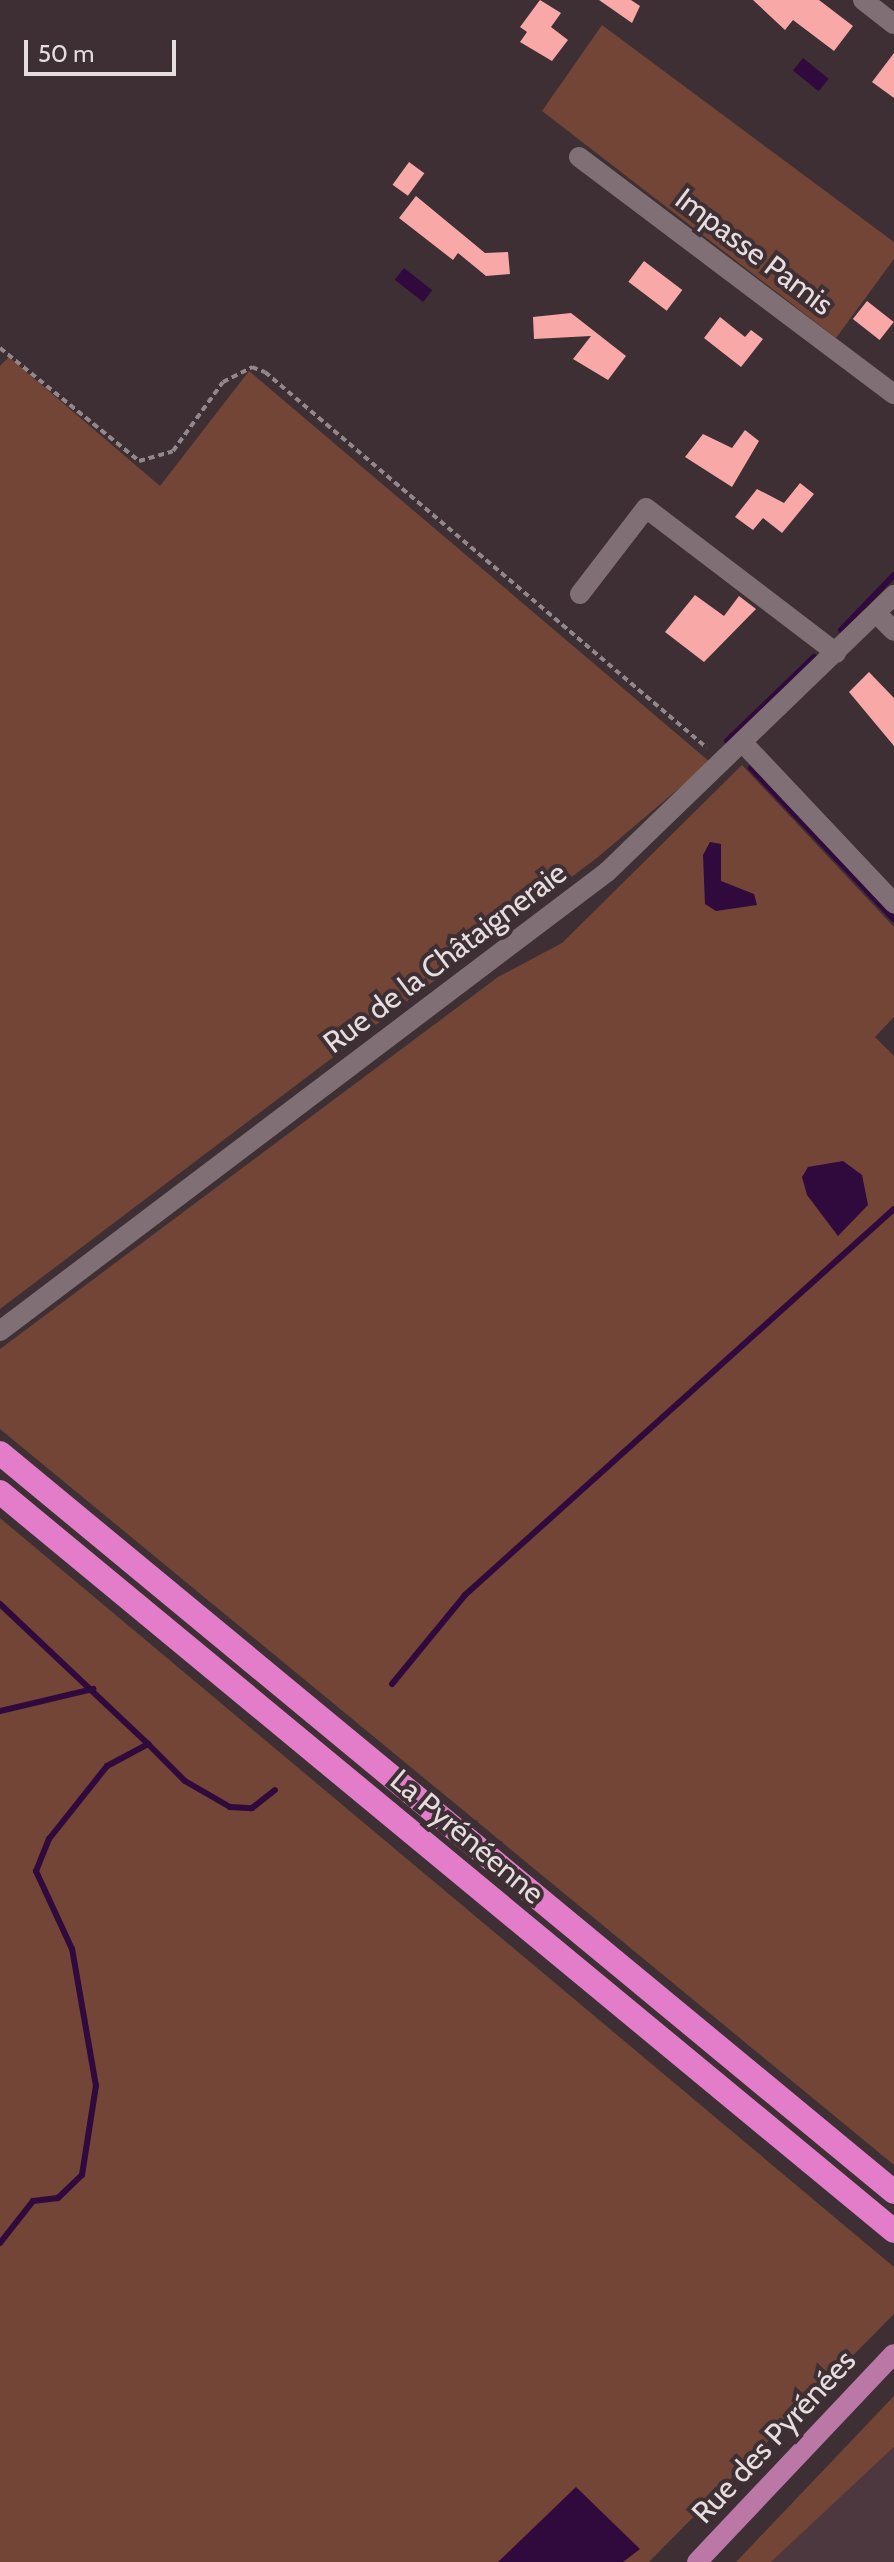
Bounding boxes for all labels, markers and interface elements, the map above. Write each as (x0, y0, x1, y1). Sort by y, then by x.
scale bar (28, 24, 180, 74)
text: 50 m (38, 39, 94, 68)
street label: Impasse Pamis (668, 181, 840, 323)
street label: Rue de la Châtaigneraie (316, 855, 574, 1061)
street label: La Pyrénéenne (383, 1762, 551, 1912)
street label: Rue des Pyrénées (685, 2343, 863, 2531)

